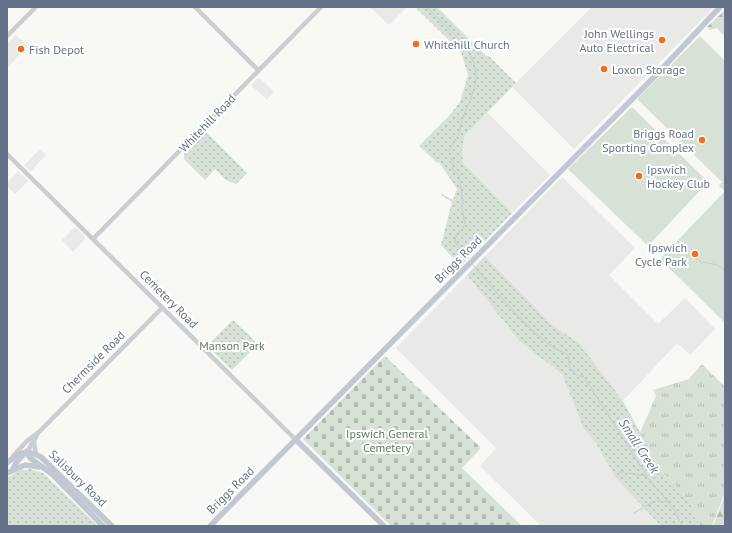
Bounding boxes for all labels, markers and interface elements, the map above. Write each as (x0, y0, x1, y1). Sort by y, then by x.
place label: John Wellings Auto Electrical (579, 26, 654, 55)
marker: John Wellings Auto Electrical (657, 35, 667, 45)
place label: Whitehill Church (424, 37, 510, 52)
marker: Whitehill Church (411, 39, 421, 49)
place label: Fish Depot (29, 42, 84, 57)
marker: Fish Depot (16, 44, 26, 54)
place label: Loxon Storage (612, 62, 685, 77)
marker: Loxon Storage (599, 64, 609, 74)
street label: Whitehill Road (176, 91, 238, 155)
place label: Briggs Road Sporting Complex (602, 126, 694, 155)
marker: Briggs Road Sporting Complex (697, 135, 707, 145)
place label: Ipswich Hockey Club (647, 162, 710, 191)
marker: Ipswich Hockey Club (634, 171, 644, 181)
street label: Briggs Road (431, 232, 485, 286)
place label: Ipswich Cycle Park (635, 240, 687, 269)
marker: Ipswich Cycle Park (690, 249, 700, 259)
street label: Cemetery Road (137, 267, 201, 331)
street label: Chermside Road (58, 327, 128, 397)
park label: Manson Park (199, 338, 265, 353)
water label: Small Creek (615, 415, 664, 478)
park label: Ipswich General Cemetery (346, 426, 428, 455)
street label: Salisbury Road (46, 447, 110, 509)
street label: Briggs Road (203, 463, 257, 517)

